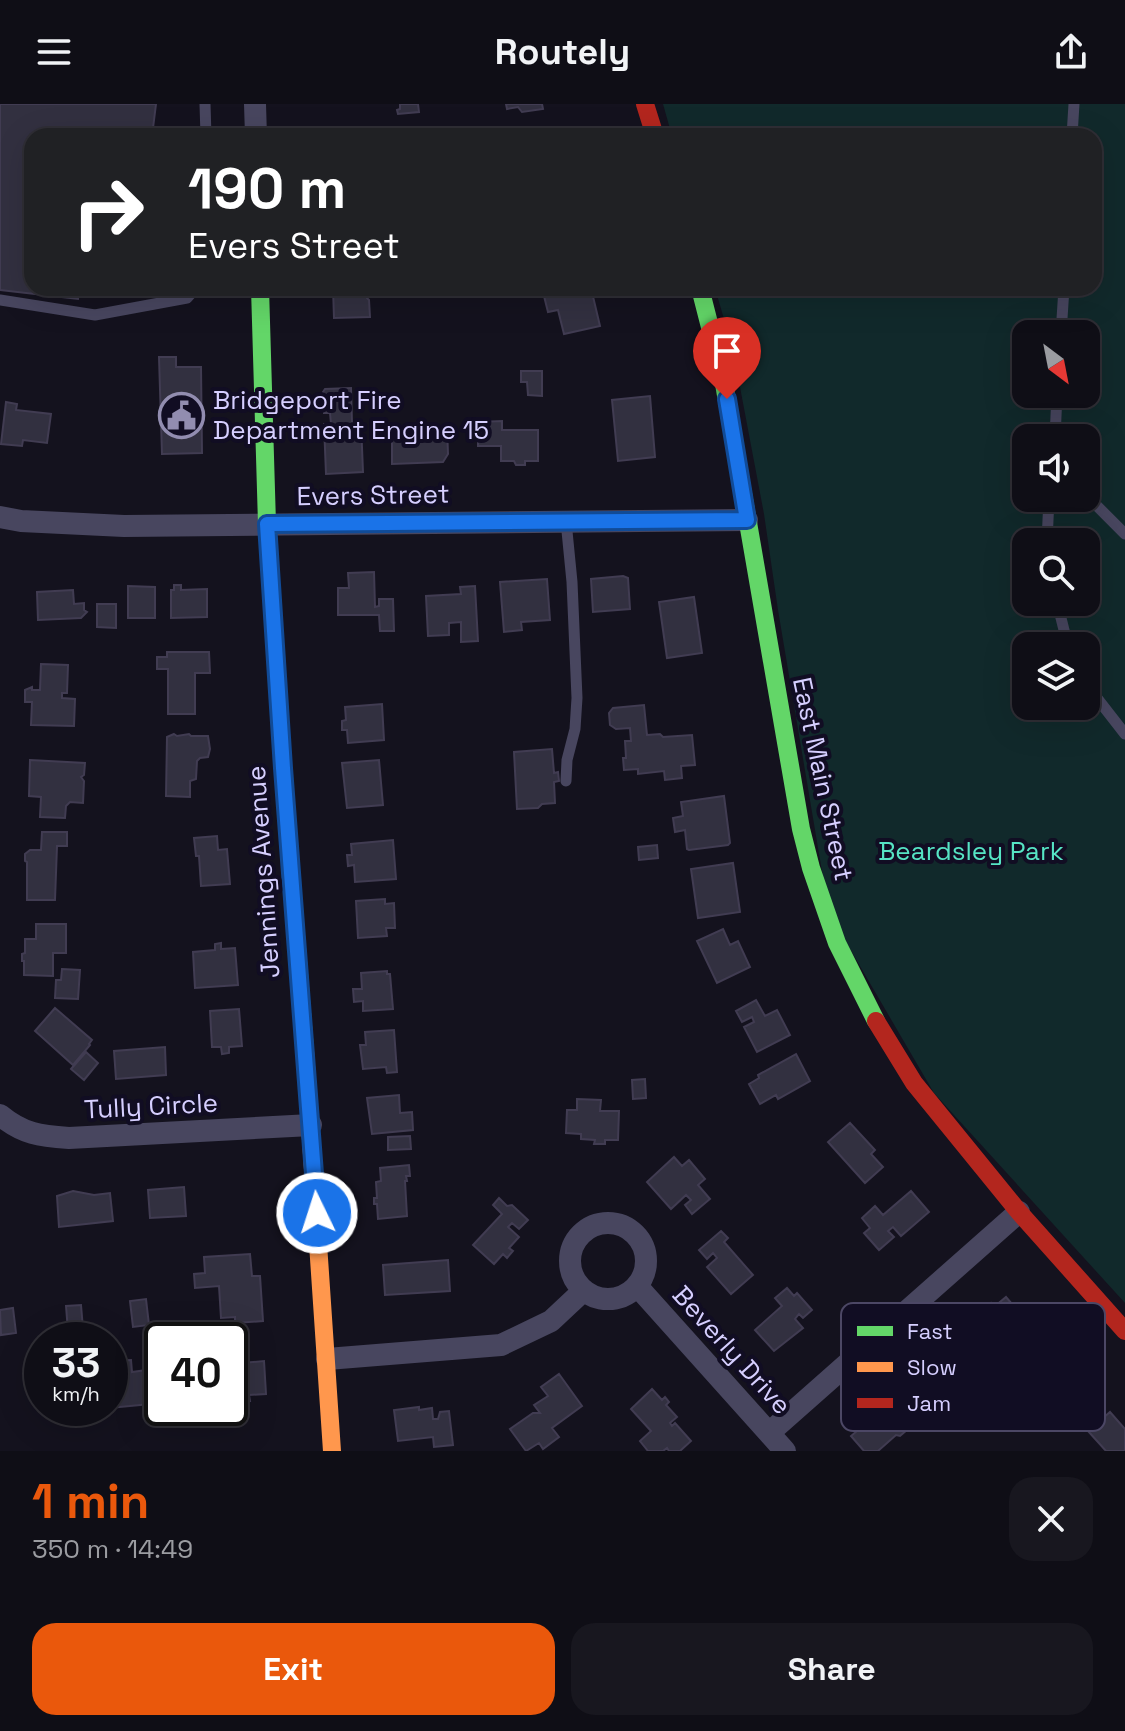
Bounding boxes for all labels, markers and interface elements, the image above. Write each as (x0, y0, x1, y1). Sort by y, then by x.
text: Routely (495, 29, 630, 75)
icon: menu (32, 30, 76, 74)
icon: share (1049, 30, 1093, 74)
text: 190 m (188, 153, 346, 224)
icon: right (56, 160, 160, 264)
text: Evers Street (188, 223, 400, 269)
pin (693, 317, 761, 399)
north arrow (1012, 320, 1100, 408)
map controls (1012, 320, 1100, 720)
icon: arrive (705, 329, 749, 373)
place label: Bridgeport Fire Department Engine 15 (213, 383, 489, 447)
public building icon: Bridgeport Fire Department Engine 15 (158, 391, 206, 439)
button: sound (1012, 424, 1100, 512)
street label: Evers Street (296, 477, 450, 513)
button: search (1012, 528, 1100, 616)
button: layers (1012, 632, 1100, 720)
street label: East Main Street (785, 674, 861, 884)
street label: Jennings Avenue (239, 765, 287, 979)
park label: Beardsley Park (878, 834, 1064, 868)
street label: Tully Circle (83, 1086, 219, 1126)
position arrow (275, 1171, 359, 1255)
street label: Beverly Drive (665, 1278, 799, 1422)
legend (841, 1303, 1105, 1431)
text: Fast (907, 1317, 953, 1345)
speed limit sign: 40 (144, 1322, 248, 1426)
text: 33 (52, 1338, 100, 1389)
text: Slow (907, 1353, 957, 1381)
text: km/h (52, 1381, 100, 1407)
text: Jam (907, 1389, 951, 1417)
text: 1 min (32, 1471, 149, 1532)
button: close (1009, 1477, 1093, 1561)
text: 350 m · 14:49 (32, 1532, 193, 1566)
button: Exit (32, 1623, 555, 1715)
button: Share (571, 1623, 1093, 1715)

